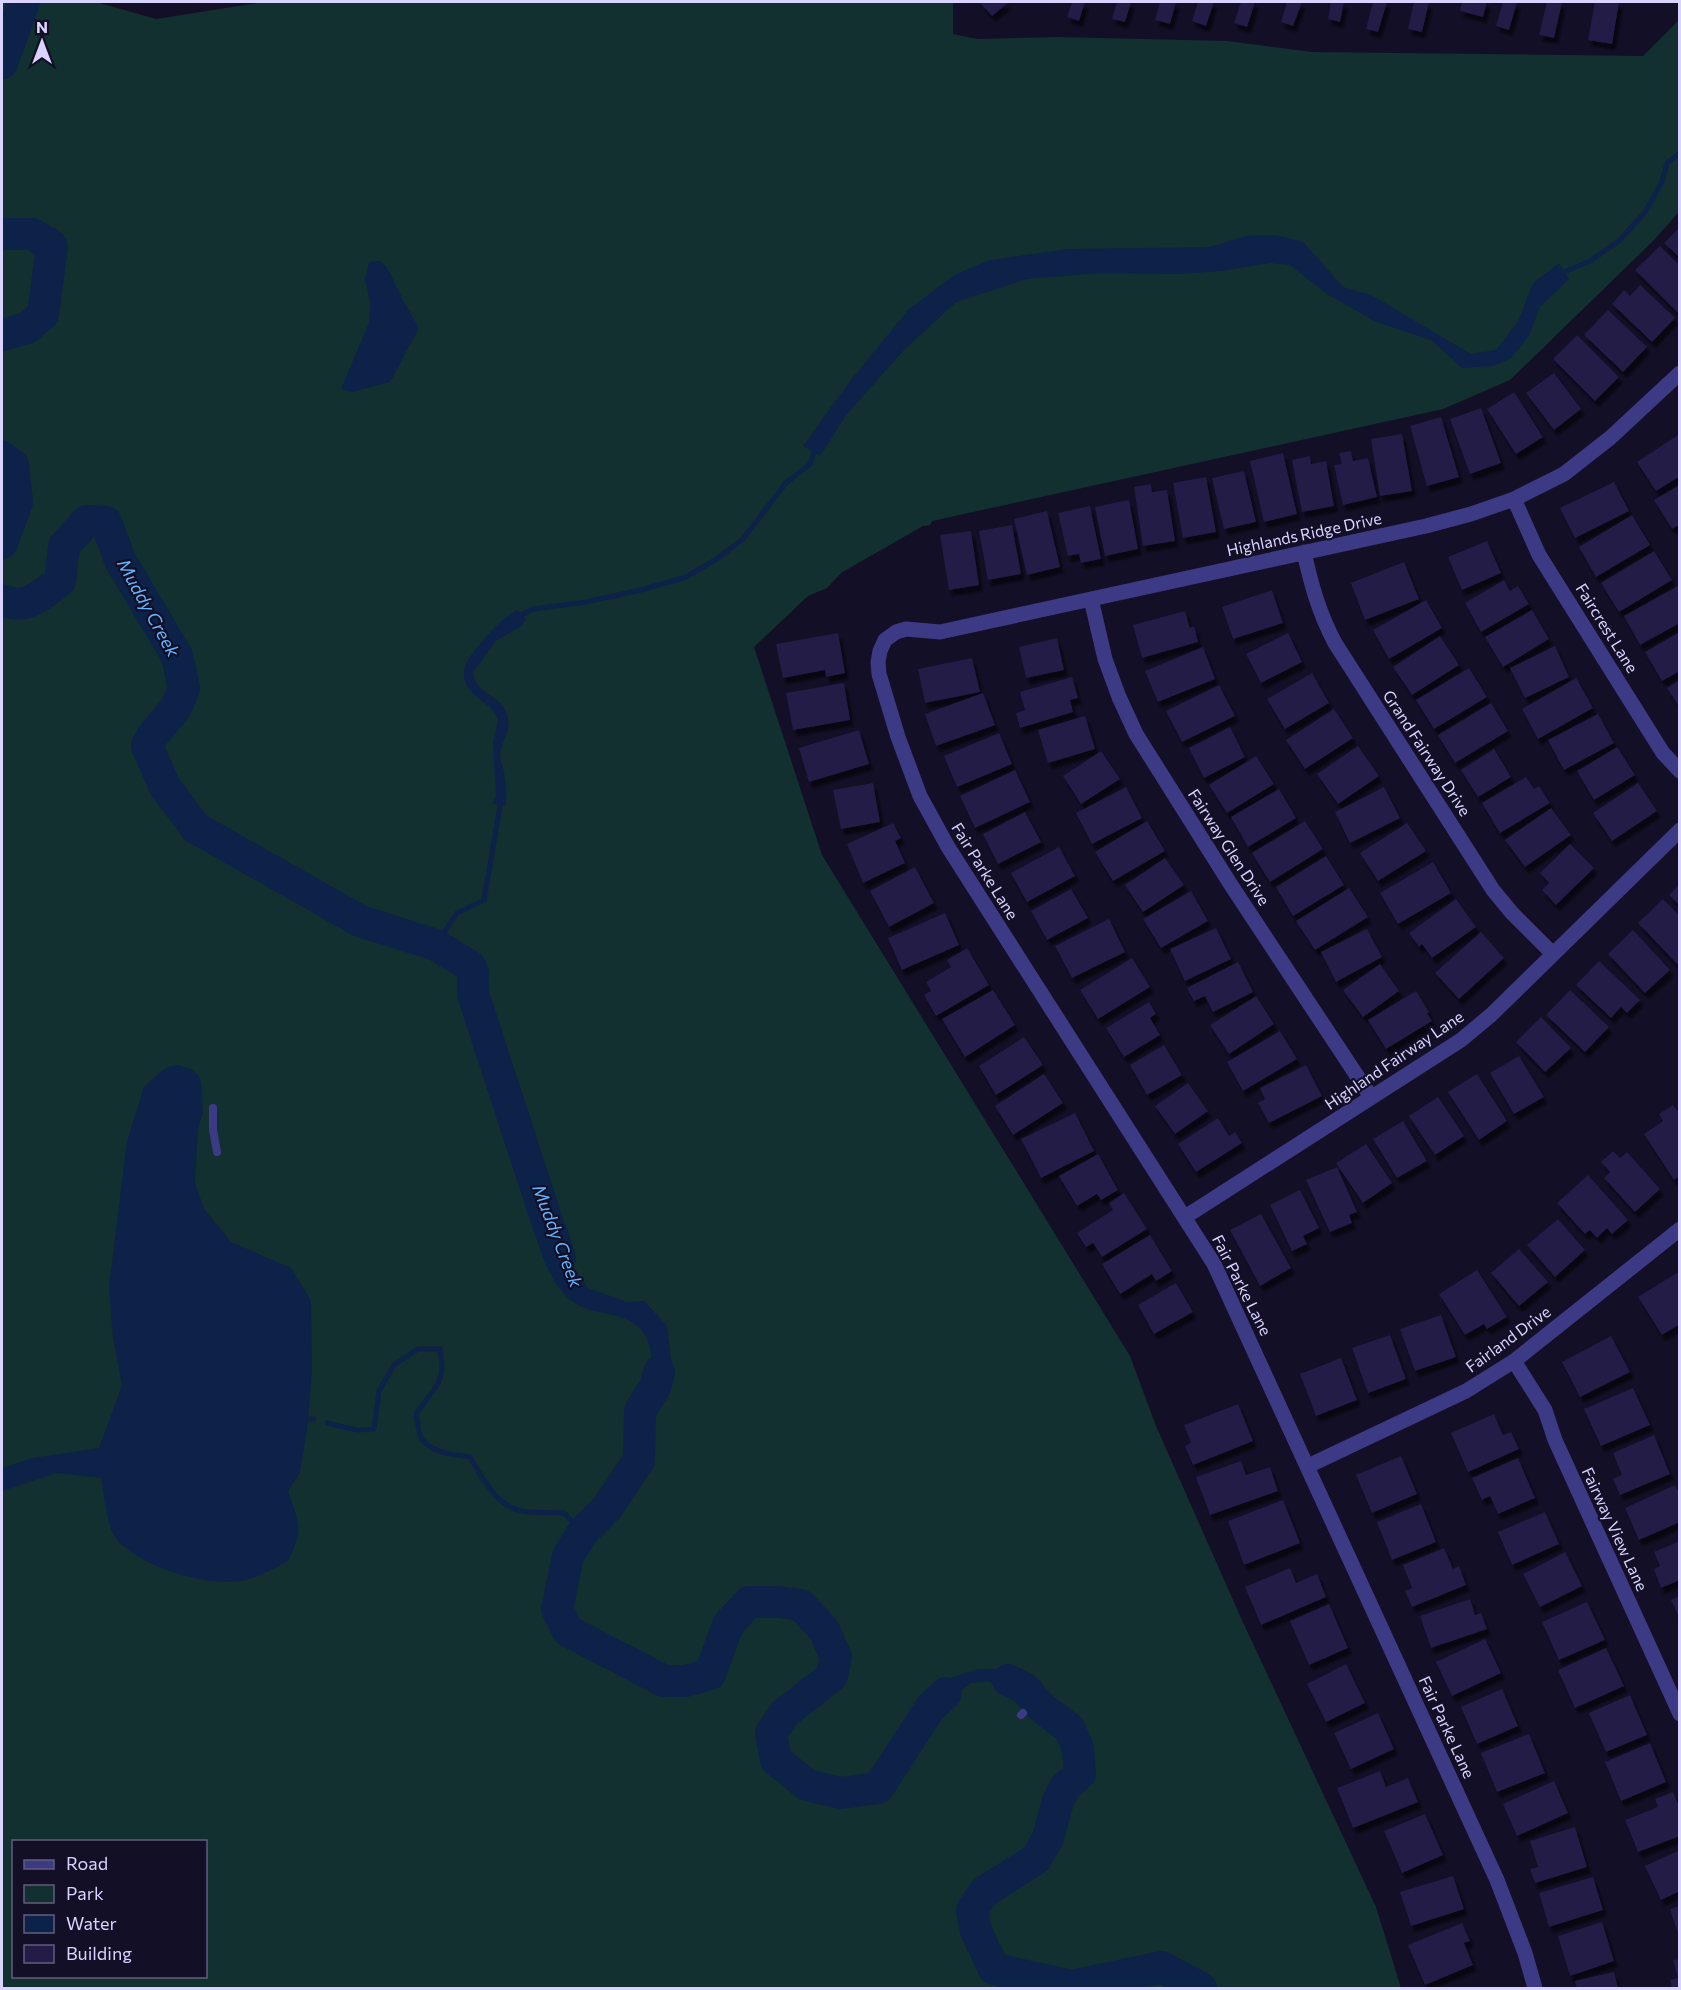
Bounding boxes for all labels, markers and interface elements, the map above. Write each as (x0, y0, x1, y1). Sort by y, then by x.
north arrow (12, 12, 72, 72)
text: N (36, 17, 48, 36)
street label: Highlands Ridge Drive (1225, 508, 1383, 559)
water label: Muddy Creek (113, 555, 185, 661)
street label: Faircrest Lane (1572, 579, 1642, 676)
street label: Grand Fairway Drive (1380, 686, 1475, 819)
street label: Fairway Glen Drive (1185, 785, 1274, 909)
street label: Fair Parke Lane (948, 819, 1023, 923)
street label: Highland Fairway Lane (1321, 1006, 1467, 1113)
water label: Muddy Creek (528, 1181, 588, 1292)
street label: Fair Parke Lane (1209, 1231, 1276, 1338)
street label: Fairland Drive (1462, 1301, 1554, 1376)
street label: Fairway View Lane (1578, 1464, 1652, 1594)
street label: Fair Parke Lane (1415, 1673, 1479, 1781)
legend (12, 1840, 207, 1978)
text: Road (66, 1852, 108, 1874)
text: Park (66, 1882, 104, 1904)
text: Water (66, 1912, 117, 1934)
text: Building (66, 1942, 132, 1964)

